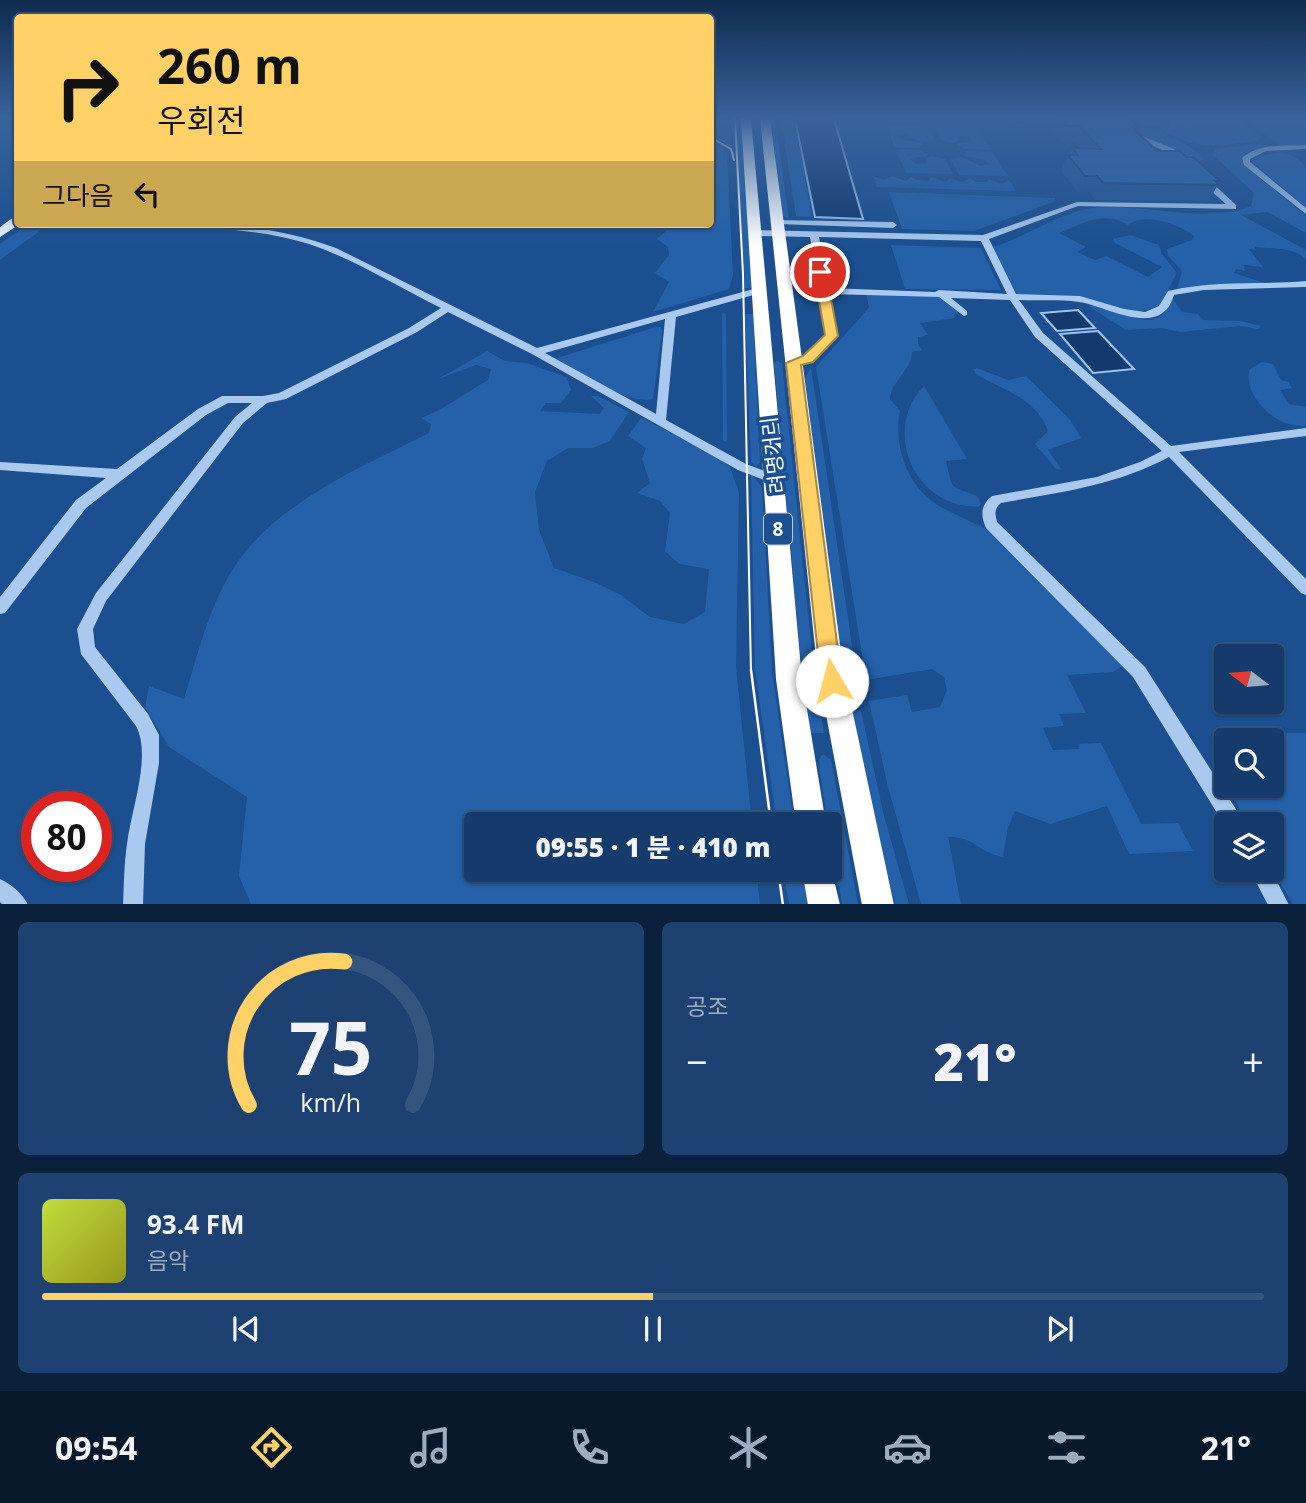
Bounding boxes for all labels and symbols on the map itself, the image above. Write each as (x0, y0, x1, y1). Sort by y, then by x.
pin (790, 242, 850, 302)
street label: 려명거리 (754, 415, 792, 495)
road number: 8 (764, 514, 792, 544)
position arrow (795, 644, 869, 718)
north arrow (1214, 644, 1284, 714)
speed limit sign: 80 (21, 791, 112, 882)

